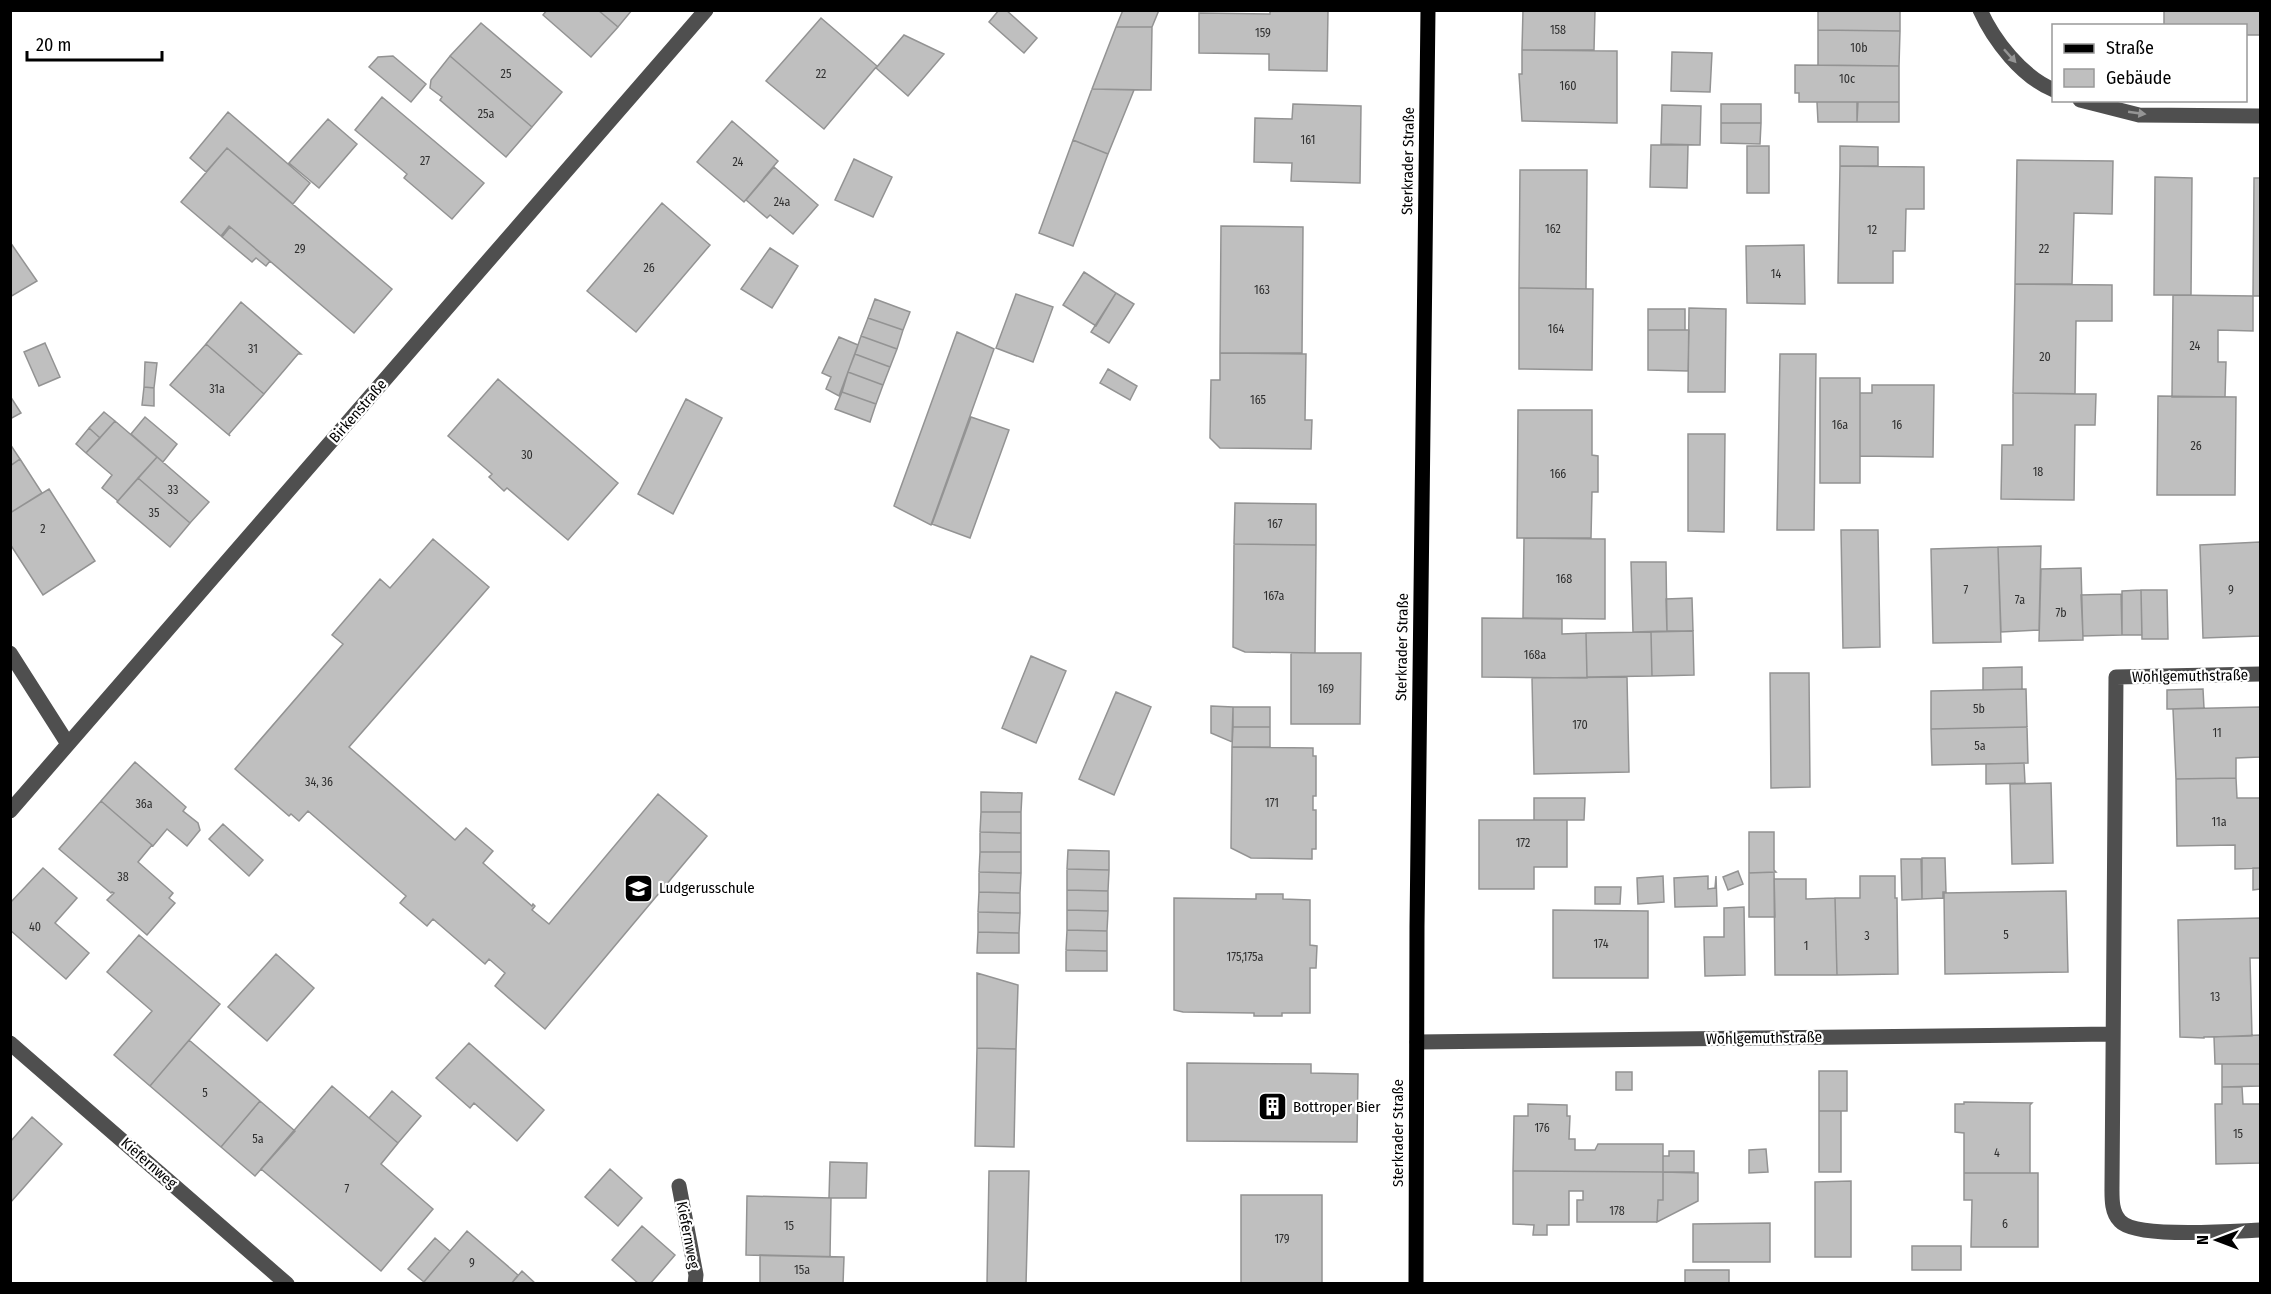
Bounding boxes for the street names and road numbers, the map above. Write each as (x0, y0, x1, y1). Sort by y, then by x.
street label: Sterkrader Straße (1398, 107, 1418, 215)
street label: Birkenstraße (326, 376, 390, 446)
street label: Sterkrader Straße (1392, 593, 1412, 701)
street label: Wohlgemuthstraße (2132, 666, 2248, 686)
street label: Wohlgemuthstraße (1706, 1028, 1822, 1048)
street label: Sterkrader Straße (1389, 1079, 1407, 1187)
street label: Kiefernweg (117, 1134, 181, 1192)
street label: Kiefernweg (673, 1200, 703, 1270)

